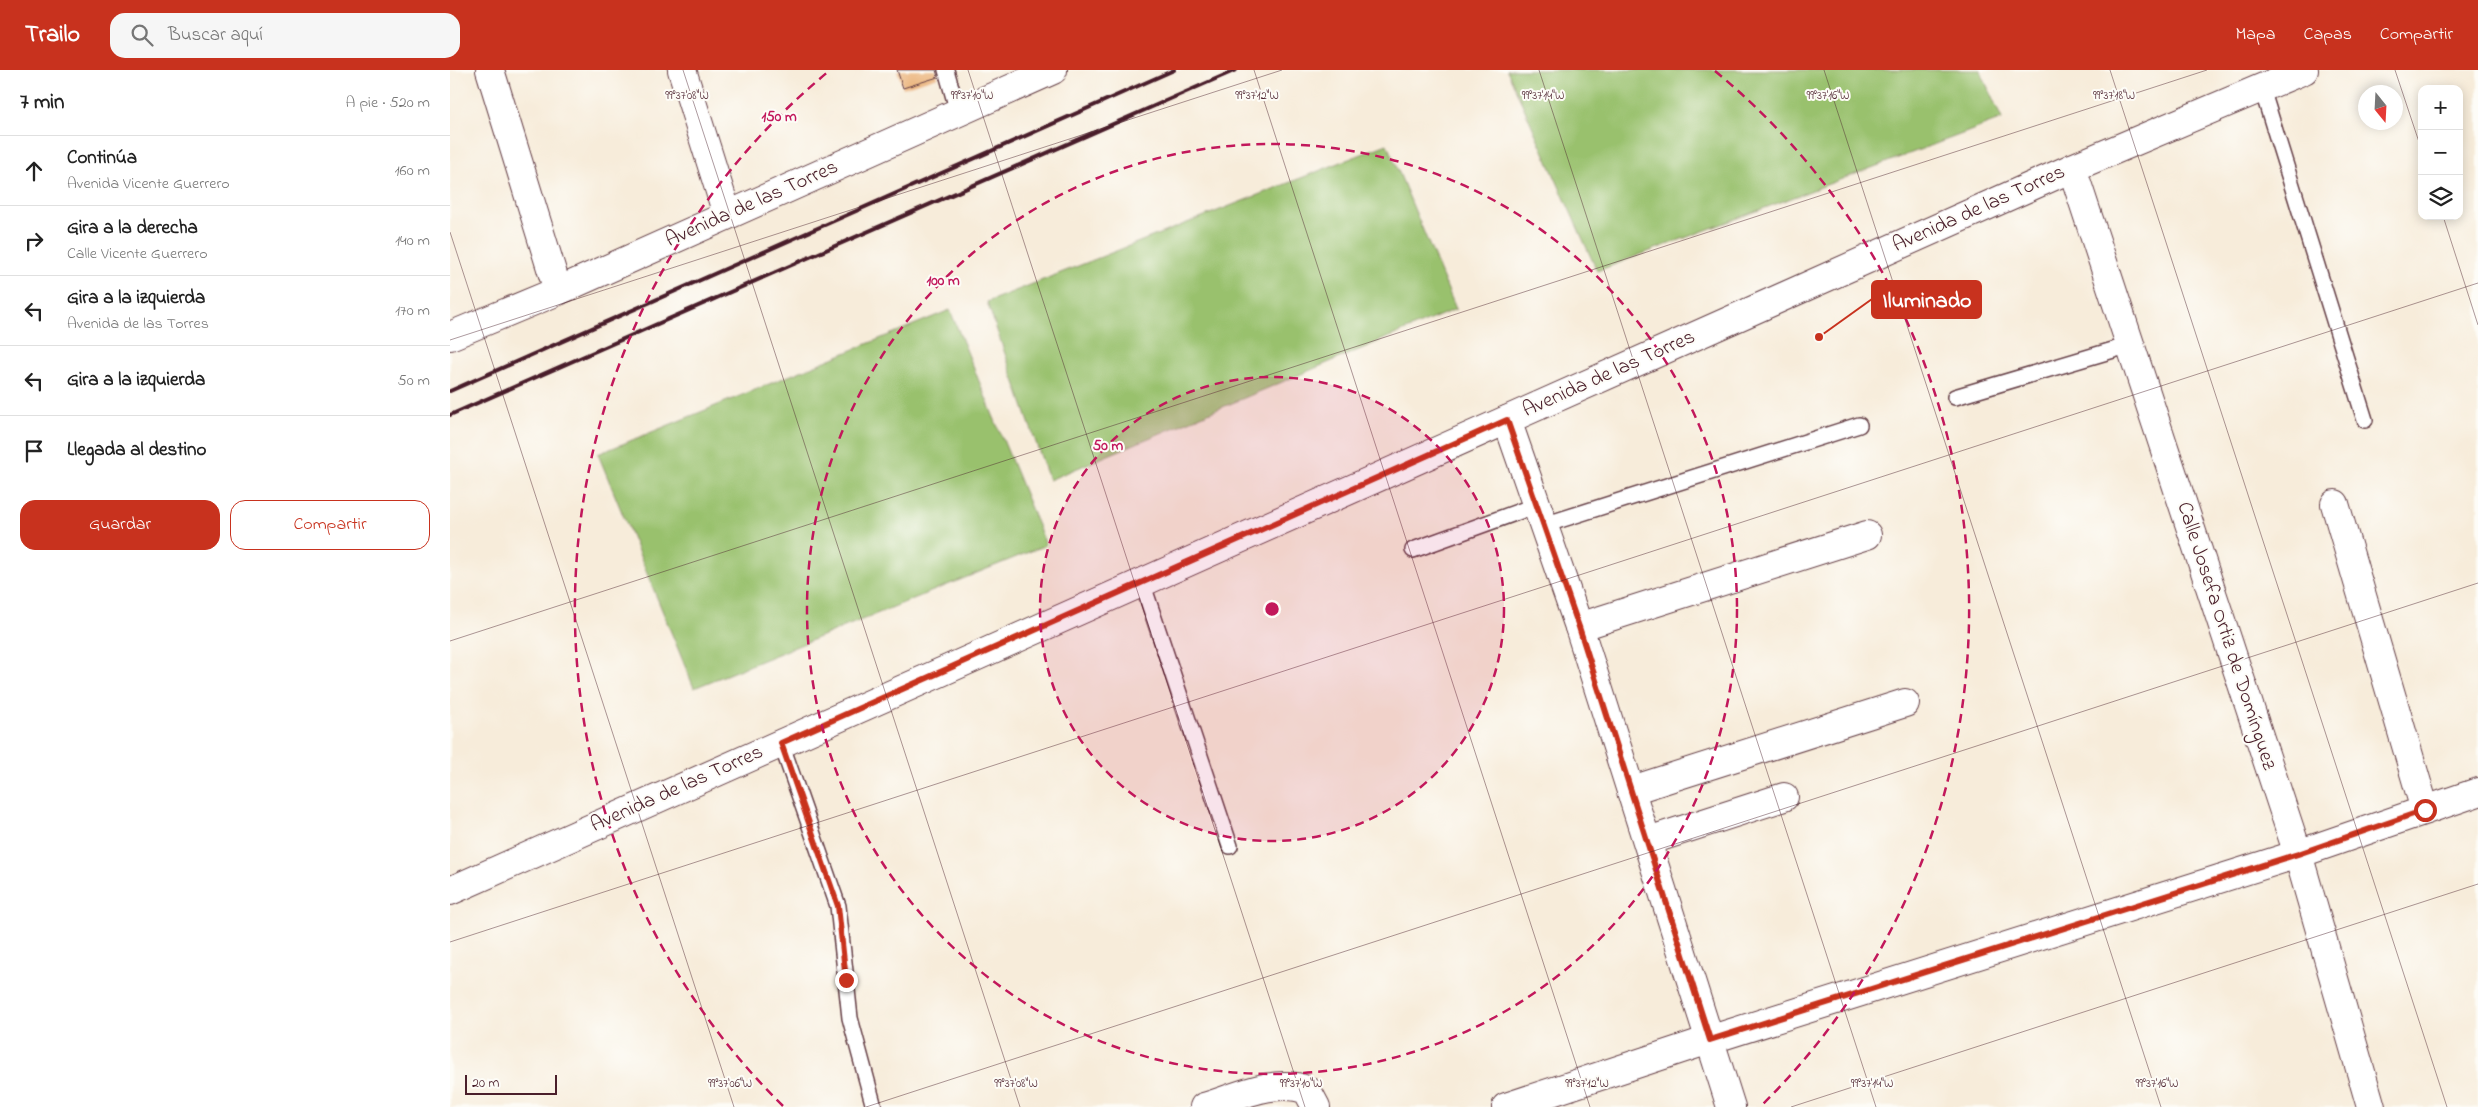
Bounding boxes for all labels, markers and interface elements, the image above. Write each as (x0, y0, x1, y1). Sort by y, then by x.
search box (110, 13, 460, 58)
text: Trailo (25, 18, 80, 53)
icon: search (128, 21, 156, 49)
text: Buscar aquí (168, 22, 263, 49)
text: Mapa (2235, 22, 2276, 48)
text: Capas (2304, 22, 2352, 48)
text: Compartir (2380, 22, 2453, 48)
north arrow (2358, 85, 2403, 130)
map controls (2418, 85, 2463, 220)
button: + (2418, 85, 2463, 130)
text: 99°37'08"W (665, 87, 709, 105)
text: 99°37'10"W (951, 87, 993, 105)
text: 99°37'12"W (1235, 87, 1279, 105)
text: 99°37'14"W (1522, 87, 1564, 105)
text: 99°37'16"W (1807, 87, 1849, 105)
text: 99°37'18"W (2093, 87, 2135, 105)
text: 7 min (20, 88, 64, 118)
text: A pie · 520 m (346, 91, 430, 115)
text: 150 m (761, 106, 797, 128)
button: − (2418, 130, 2463, 175)
text: Continúa (67, 145, 137, 172)
street label: Avenida de las Torres (661, 152, 843, 256)
icon: ahead (20, 157, 48, 185)
street label: Avenida de las Torres (1888, 157, 2070, 261)
text: 160 m (395, 159, 430, 183)
text: Avenida Vicente Guerrero (67, 172, 230, 196)
button: layers (2418, 175, 2463, 220)
text: Gira a la derecha (67, 215, 198, 242)
icon: right (20, 227, 48, 255)
text: 140 m (395, 229, 430, 253)
text: Calle Vicente Guerrero (67, 242, 208, 266)
text: 100 m (926, 270, 960, 292)
callout: Iluminado (1872, 281, 1981, 318)
text: Gira a la izquierda (67, 285, 205, 312)
text: Iluminado (1883, 286, 1971, 318)
icon: left (20, 297, 48, 325)
text: 170 m (395, 299, 430, 323)
text: Avenida de las Torres (67, 312, 209, 336)
street label: Avenida de las Torres (1518, 322, 1700, 426)
icon: left (20, 367, 48, 395)
text: Gira a la izquierda (67, 367, 205, 394)
text: 50 m (398, 369, 430, 393)
text: 50 m (1093, 435, 1124, 457)
icon: arrive (20, 437, 48, 465)
text: Llegada al destino (67, 437, 206, 464)
street label: Calle Josefa Ortiz de Domínguez (2167, 498, 2284, 775)
button: Guardar (20, 500, 220, 550)
button: Compartir (230, 500, 430, 550)
centre of rings (1263, 600, 1281, 618)
street label: Avenida de las Torres (586, 737, 768, 841)
route start (2414, 799, 2437, 822)
route end (835, 969, 858, 992)
scale bar (465, 1072, 558, 1095)
text: 20 m (472, 1073, 499, 1094)
text: 99°37'06"W (708, 1075, 752, 1093)
text: 99°37'08"W (994, 1075, 1038, 1093)
text: 99°37'10"W (1280, 1075, 1322, 1093)
text: 99°37'12"W (1565, 1075, 1609, 1093)
text: 99°37'14"W (1851, 1075, 1893, 1093)
text: 99°37'16"W (2136, 1075, 2178, 1093)

